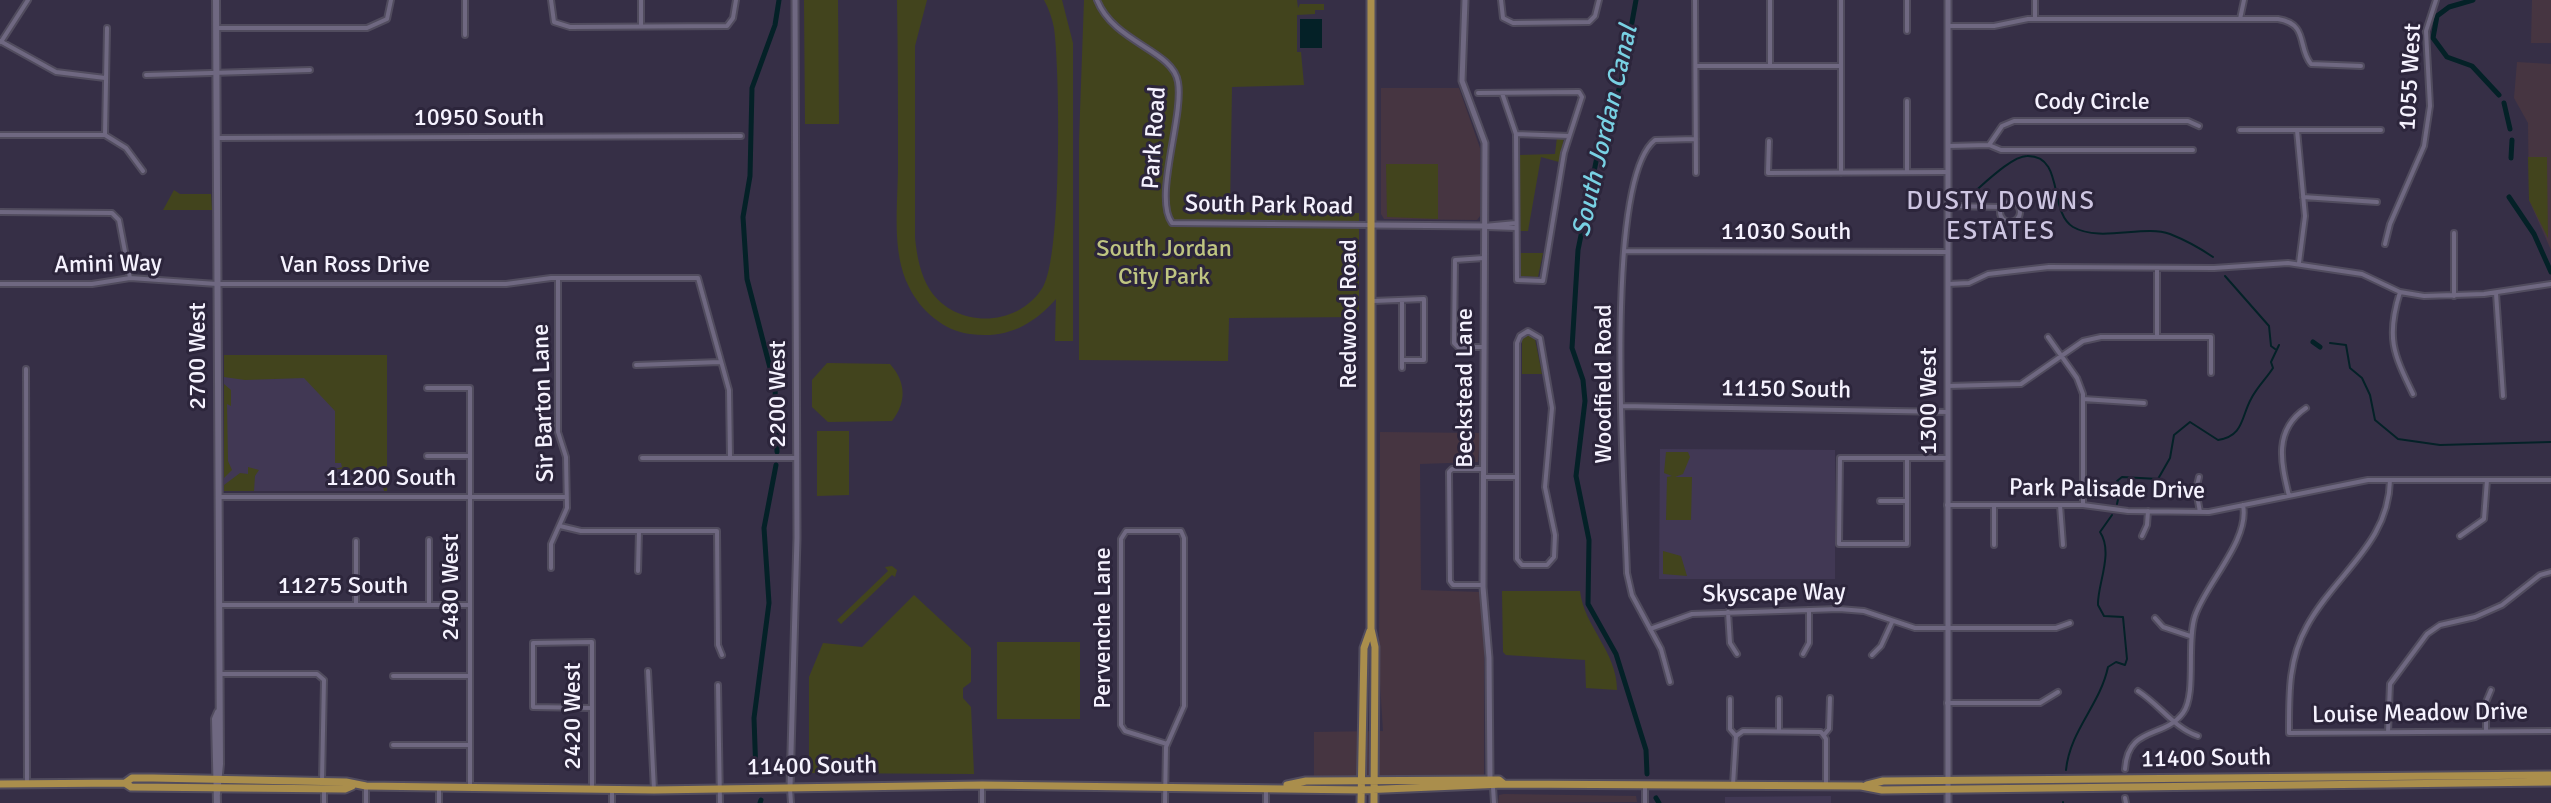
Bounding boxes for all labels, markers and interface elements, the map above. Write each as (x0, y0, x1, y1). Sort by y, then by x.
water label: South Jordan Canal (1566, 22, 1646, 240)
street label: 1055 West (2394, 23, 2428, 131)
street label: Park Road (1137, 86, 1173, 190)
street label: Cody Circle (2034, 89, 2150, 117)
street label: 10950 South (414, 105, 544, 133)
district label: DUSTY DOWNS ESTATES (1906, 186, 2096, 248)
street label: South Park Road (1185, 190, 1353, 222)
street label: 11030 South (1721, 219, 1851, 247)
park label: South Jordan City Park (1096, 236, 1232, 292)
street label: Redwood Road (1336, 239, 1364, 389)
street label: Amini Way (54, 250, 162, 280)
street label: Van Ross Drive (280, 252, 430, 280)
street label: 2700 West (185, 302, 213, 410)
street label: Woodfield Road (1591, 304, 1619, 464)
street label: Beckstead Lane (1452, 308, 1480, 468)
street label: Sir Barton Lane (527, 323, 561, 483)
street label: 2200 West (765, 340, 793, 448)
street label: 1300 West (1916, 347, 1944, 455)
street label: 11150 South (1721, 374, 1851, 406)
street label: 11200 South (326, 465, 456, 493)
street label: Park Palisade Drive (2009, 474, 2205, 506)
street label: 2480 West (438, 533, 466, 641)
street label: Pervenche Lane (1090, 547, 1118, 709)
street label: 11275 South (278, 573, 408, 601)
street label: Skyscape Way (1702, 578, 1846, 610)
street label: 2420 West (560, 662, 588, 770)
street label: Louise Meadow Drive (2312, 698, 2528, 730)
street label: 11400 South (2141, 743, 2271, 775)
street label: 11400 South (747, 751, 877, 783)

